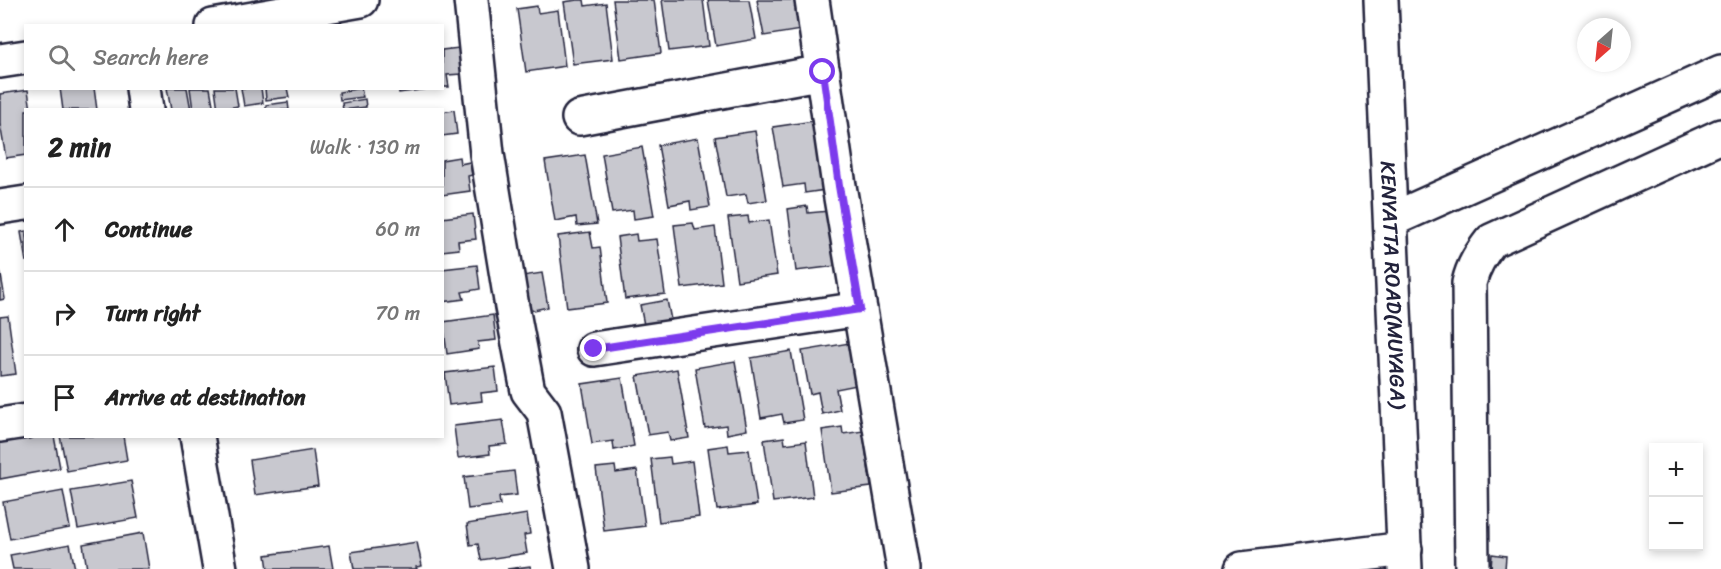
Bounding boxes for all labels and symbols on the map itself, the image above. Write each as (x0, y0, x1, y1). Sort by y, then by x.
north arrow (1577, 18, 1631, 72)
route start (809, 58, 835, 84)
street label: KENYATTA ROAD(MUYAGA) (1369, 160, 1417, 411)
route end (580, 335, 606, 361)

